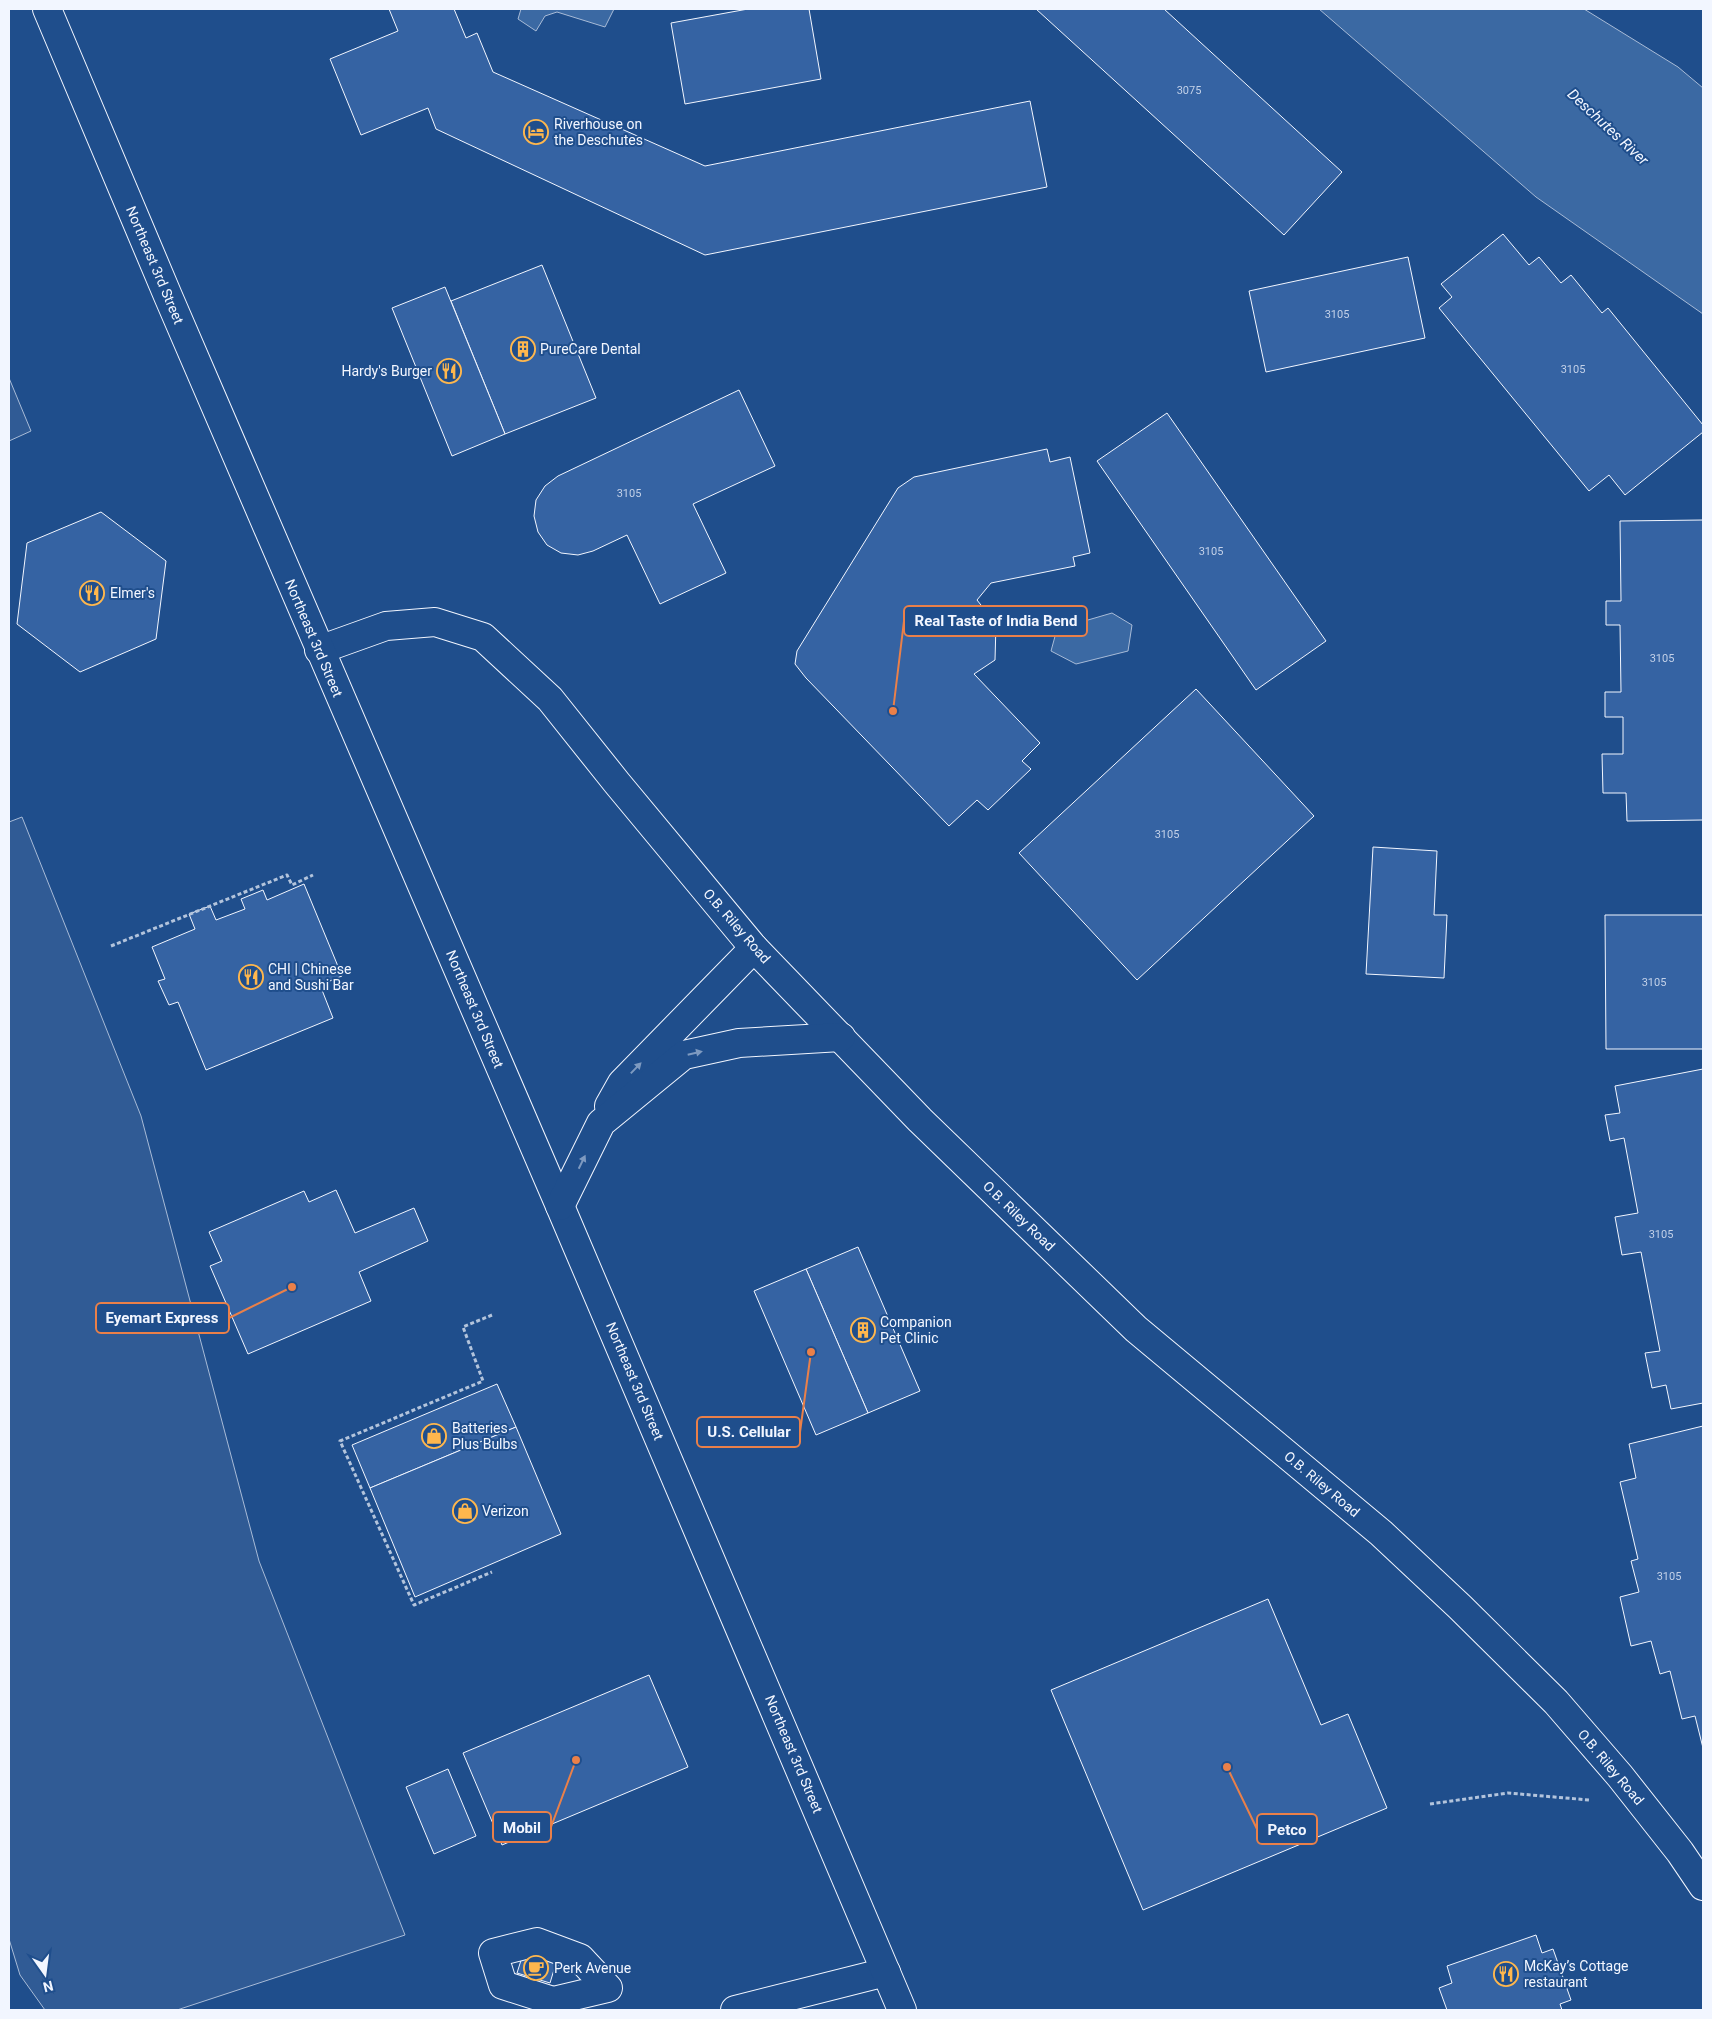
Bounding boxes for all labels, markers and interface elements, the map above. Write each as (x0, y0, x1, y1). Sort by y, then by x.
house number: 3075 (1177, 84, 1201, 97)
water label: Deschutes River (1564, 85, 1653, 170)
place label: Riverhouse on the Deschutes (554, 116, 643, 148)
hotel icon: Riverhouse on the Deschutes (523, 119, 549, 145)
street label: Northeast 3rd Street (123, 204, 187, 327)
house number: 3105 (1325, 308, 1349, 321)
building icon: PureCare Dental (510, 336, 536, 362)
place label: PureCare Dental (540, 341, 641, 357)
restaurant icon: Hardy's Burger (436, 358, 462, 384)
place label: Hardy's Burger (341, 363, 432, 379)
house number: 3105 (1561, 363, 1585, 376)
house number: 3105 (617, 487, 641, 500)
house number: 3105 (1199, 545, 1223, 558)
street label: Northeast 3rd Street (282, 577, 346, 700)
restaurant icon: Elmer's (79, 580, 105, 606)
place label: Elmer's (110, 585, 155, 601)
callout: Real Taste of India Bend (904, 606, 1087, 636)
text: Real Taste of India Bend (915, 612, 1077, 630)
house number: 3105 (1650, 652, 1674, 665)
house number: 3105 (1155, 828, 1179, 841)
street label: O.B. Riley Road (700, 885, 774, 967)
street label: Northeast 3rd Street (443, 948, 507, 1071)
place label: CHI | Chinese and Sushi Bar (268, 961, 354, 993)
restaurant icon: CHI | Chinese and Sushi Bar (238, 964, 264, 990)
house number: 3105 (1642, 976, 1666, 989)
one-way arrow (688, 1049, 703, 1057)
one-way arrow (630, 1062, 642, 1074)
one-way arrow (578, 1155, 586, 1169)
street label: O.B. Riley Road (980, 1178, 1058, 1254)
house number: 3105 (1649, 1228, 1673, 1241)
callout: Eyemart Express (96, 1303, 229, 1333)
text: Eyemart Express (106, 1309, 219, 1327)
place label: Companion Pet Clinic (880, 1314, 952, 1346)
building icon: Companion Pet Clinic (850, 1317, 876, 1343)
street label: Northeast 3rd Street (603, 1320, 667, 1443)
callout: U.S. Cellular (697, 1417, 800, 1447)
place label: Batteries Plus Bulbs (452, 1420, 518, 1452)
shop icon: Batteries Plus Bulbs (421, 1423, 447, 1449)
text: U.S. Cellular (707, 1423, 791, 1441)
street label: O.B. Riley Road (1281, 1448, 1363, 1520)
shop icon: Verizon (452, 1498, 478, 1524)
place label: Verizon (482, 1503, 529, 1519)
house number: 3105 (1657, 1570, 1681, 1583)
street label: Northeast 3rd Street (762, 1693, 826, 1816)
street label: O.B. Riley Road (1575, 1726, 1647, 1808)
callout: Mobil (493, 1812, 551, 1842)
callout: Petco (1257, 1814, 1317, 1844)
text: Mobil (503, 1819, 541, 1837)
text: Petco (1267, 1821, 1307, 1839)
north arrow (20, 1949, 70, 1999)
cafe icon: Perk Avenue (523, 1955, 549, 1981)
place label: McKay’s Cottage restaurant (1524, 1958, 1628, 1990)
place label: Perk Avenue (554, 1960, 631, 1976)
restaurant icon: McKay’s Cottage restaurant (1493, 1961, 1519, 1987)
text: N (41, 1978, 55, 1996)

